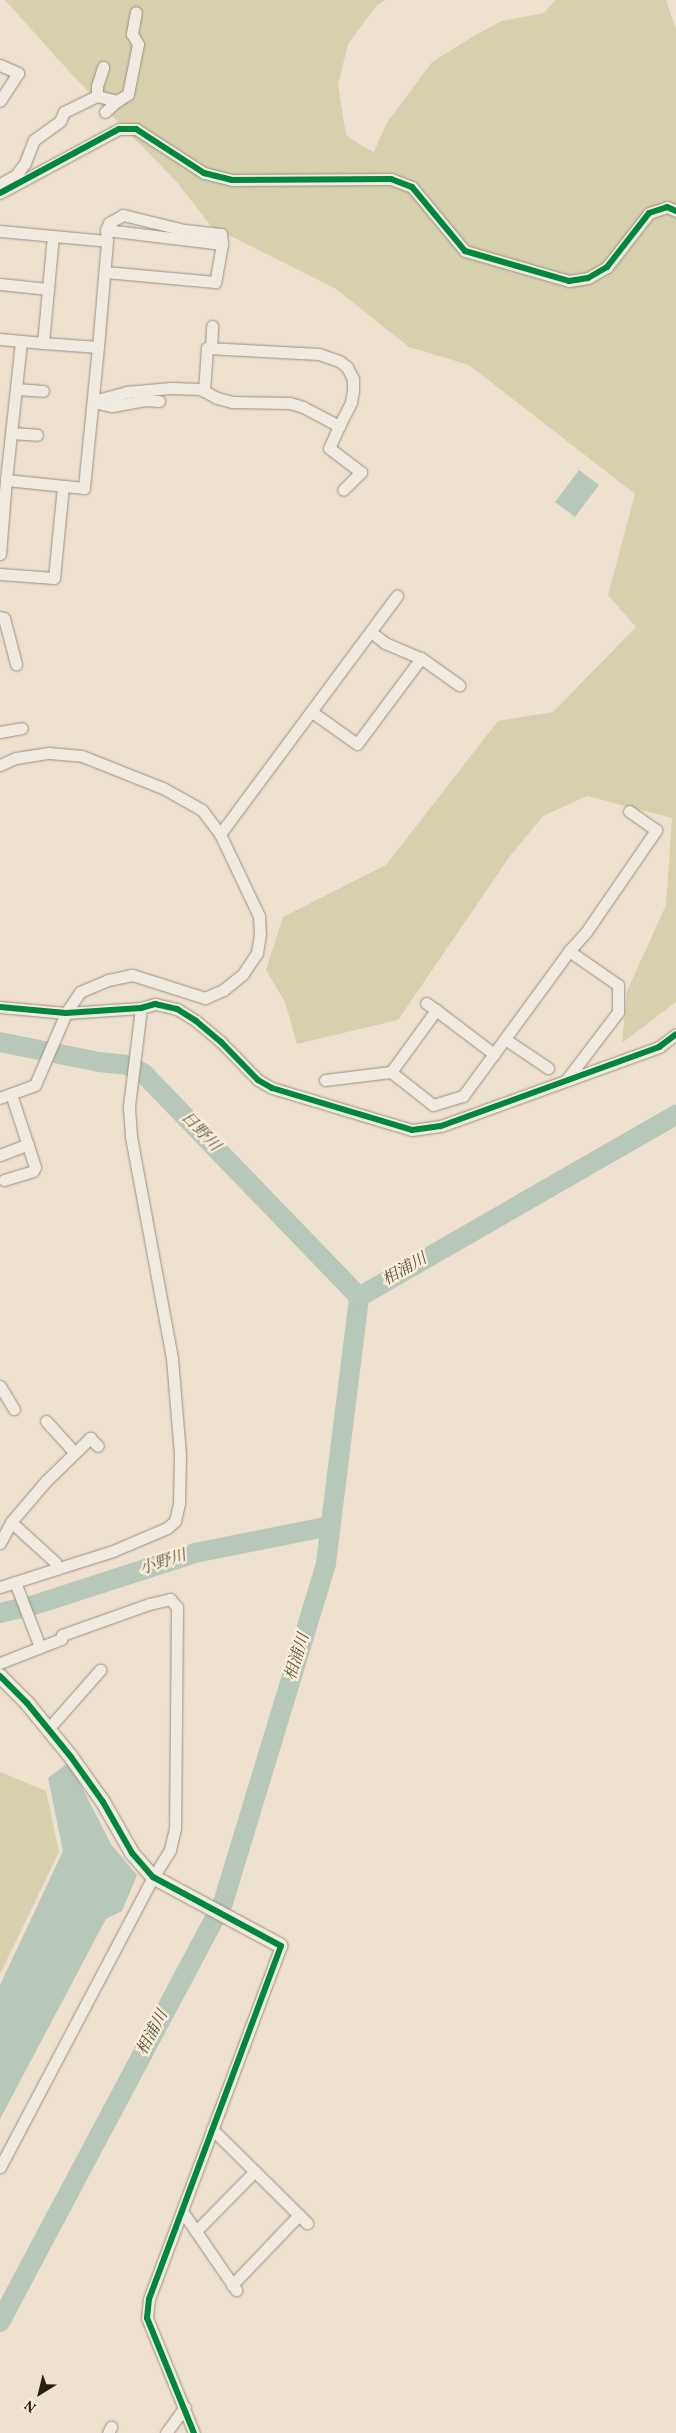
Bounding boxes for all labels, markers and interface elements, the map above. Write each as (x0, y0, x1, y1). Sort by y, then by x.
water label: 日野川 (176, 1108, 224, 1156)
water label: 相浦川 (379, 1250, 431, 1290)
water label: 小野川 (137, 1546, 189, 1580)
water label: 相浦川 (282, 1631, 314, 1683)
water label: 相浦川 (133, 2007, 173, 2059)
north arrow (15, 2368, 65, 2418)
text: N (21, 2395, 41, 2416)

